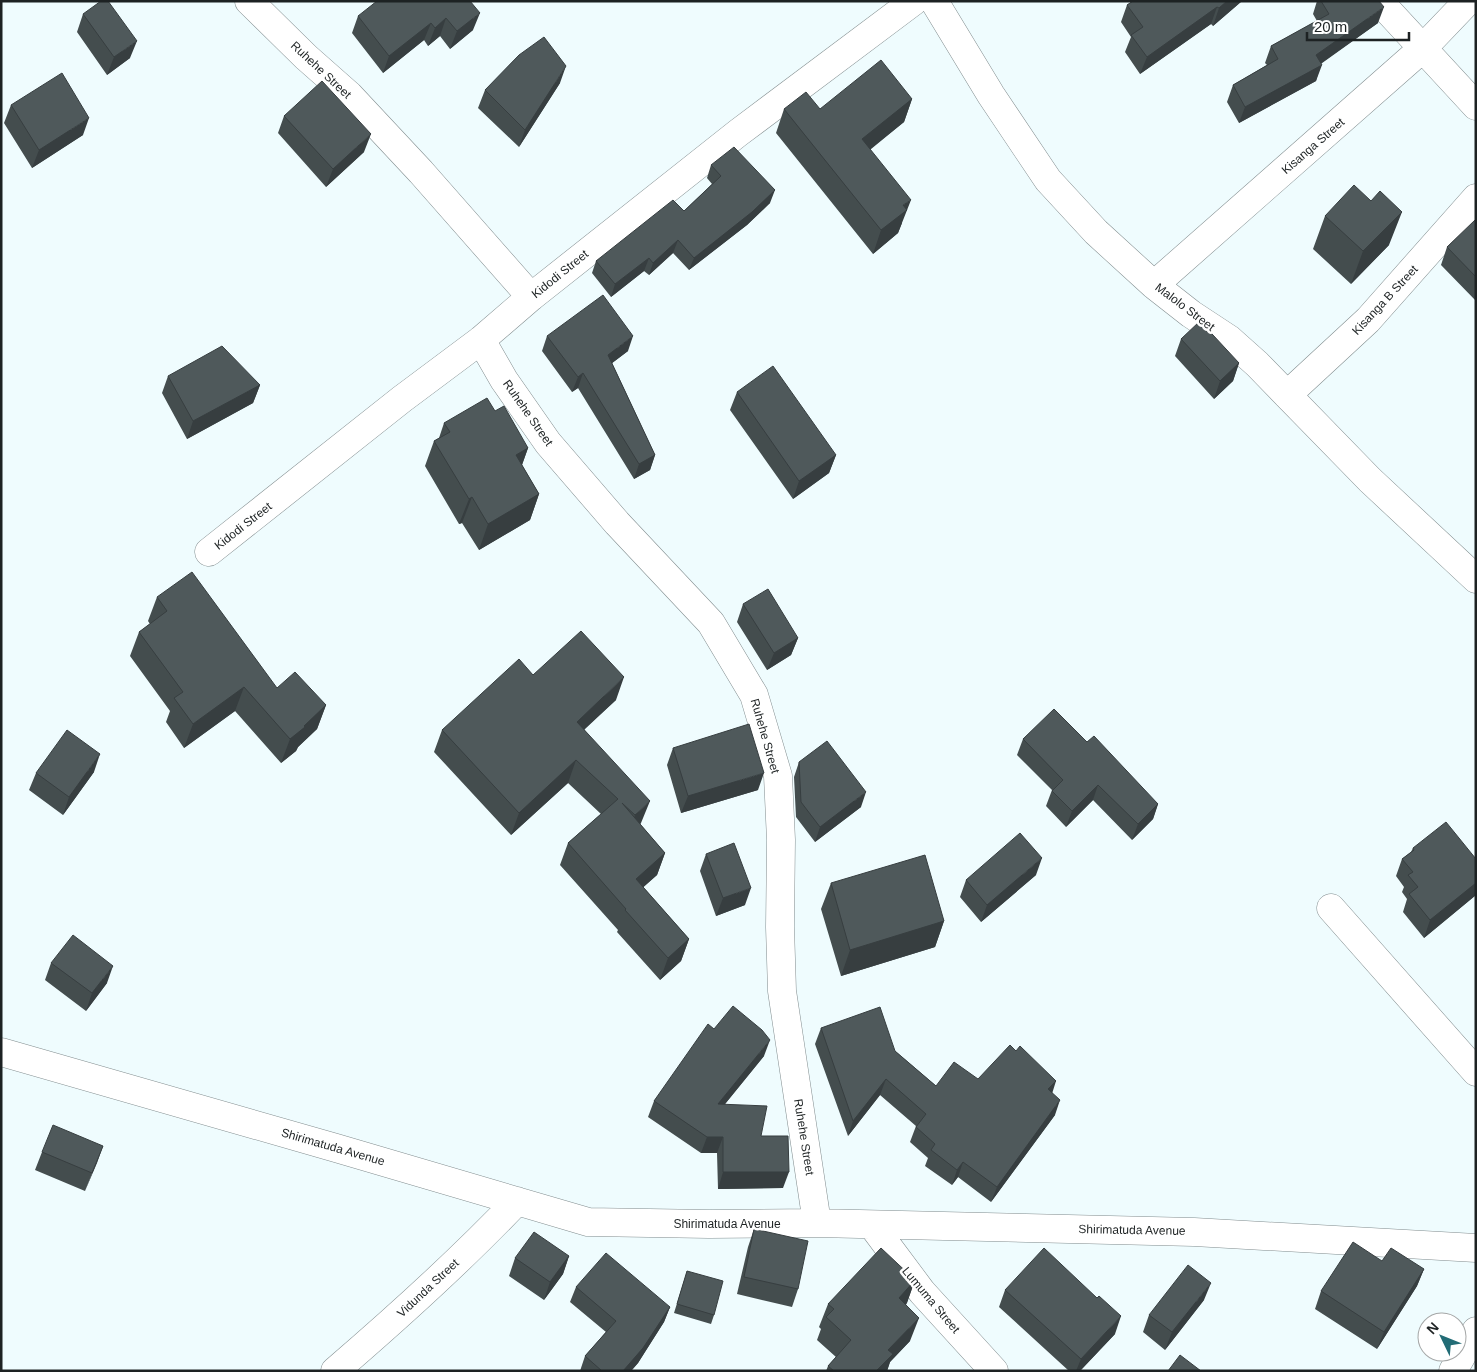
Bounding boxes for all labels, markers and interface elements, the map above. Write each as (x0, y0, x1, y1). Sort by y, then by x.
scale bar (1307, 10, 1410, 42)
text: 20 m (1314, 18, 1347, 35)
street label: Ruhehe Street (288, 38, 355, 102)
street label: Kisanga Street (1279, 114, 1348, 177)
street label: Kidodi Street (529, 247, 592, 301)
street label: Kisanga B Street (1349, 262, 1421, 338)
street label: Malolo Street (1153, 280, 1218, 334)
street label: Ruhehe Street (500, 377, 556, 449)
street label: Kidodi Street (212, 499, 275, 553)
street label: Ruhehe Street (748, 697, 783, 776)
street label: Ruhehe Street (791, 1098, 817, 1177)
street label: Shirimatuda Avenue (280, 1125, 387, 1169)
street label: Shirimatuda Avenue (673, 1217, 781, 1231)
street label: Shirimatuda Avenue (1078, 1222, 1186, 1238)
street label: Vidunda Street (394, 1255, 462, 1320)
street label: Lumuma Street (899, 1264, 963, 1336)
north arrow (1417, 1312, 1467, 1362)
text: N (1423, 1319, 1442, 1337)

